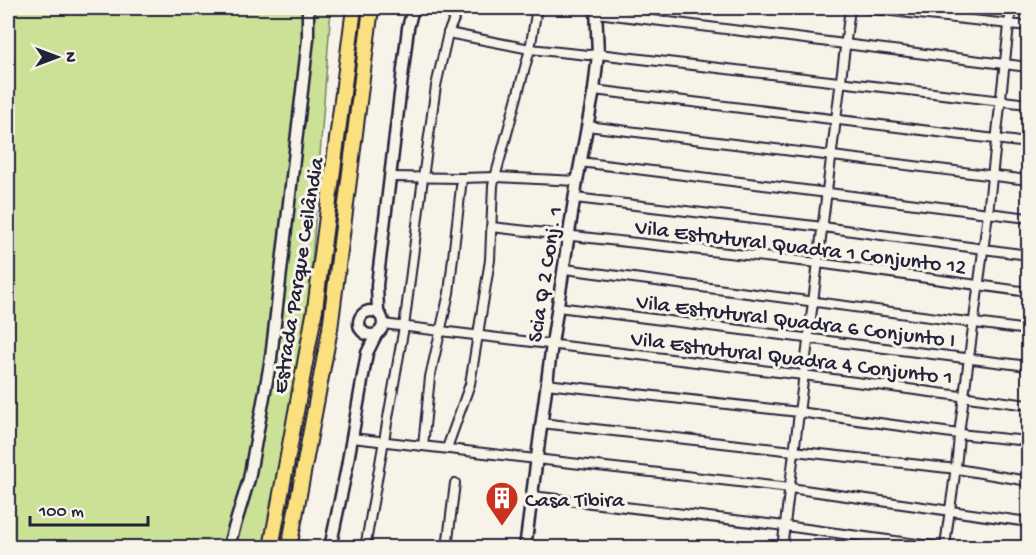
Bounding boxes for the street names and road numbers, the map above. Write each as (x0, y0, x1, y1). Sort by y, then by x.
street label: Estrada Parque Ceilândia (268, 155, 332, 396)
street label: Scia Q 2 Conj. 1 (523, 205, 571, 344)
street label: Vila Estrutural Quadra 1 Conjunto 12 (633, 216, 968, 282)
street label: Vila Estrutural Quadra 6 Conjunto I (634, 290, 956, 355)
street label: Vila Estrutural Quadra 4 Conjunto 1 (628, 327, 954, 393)

